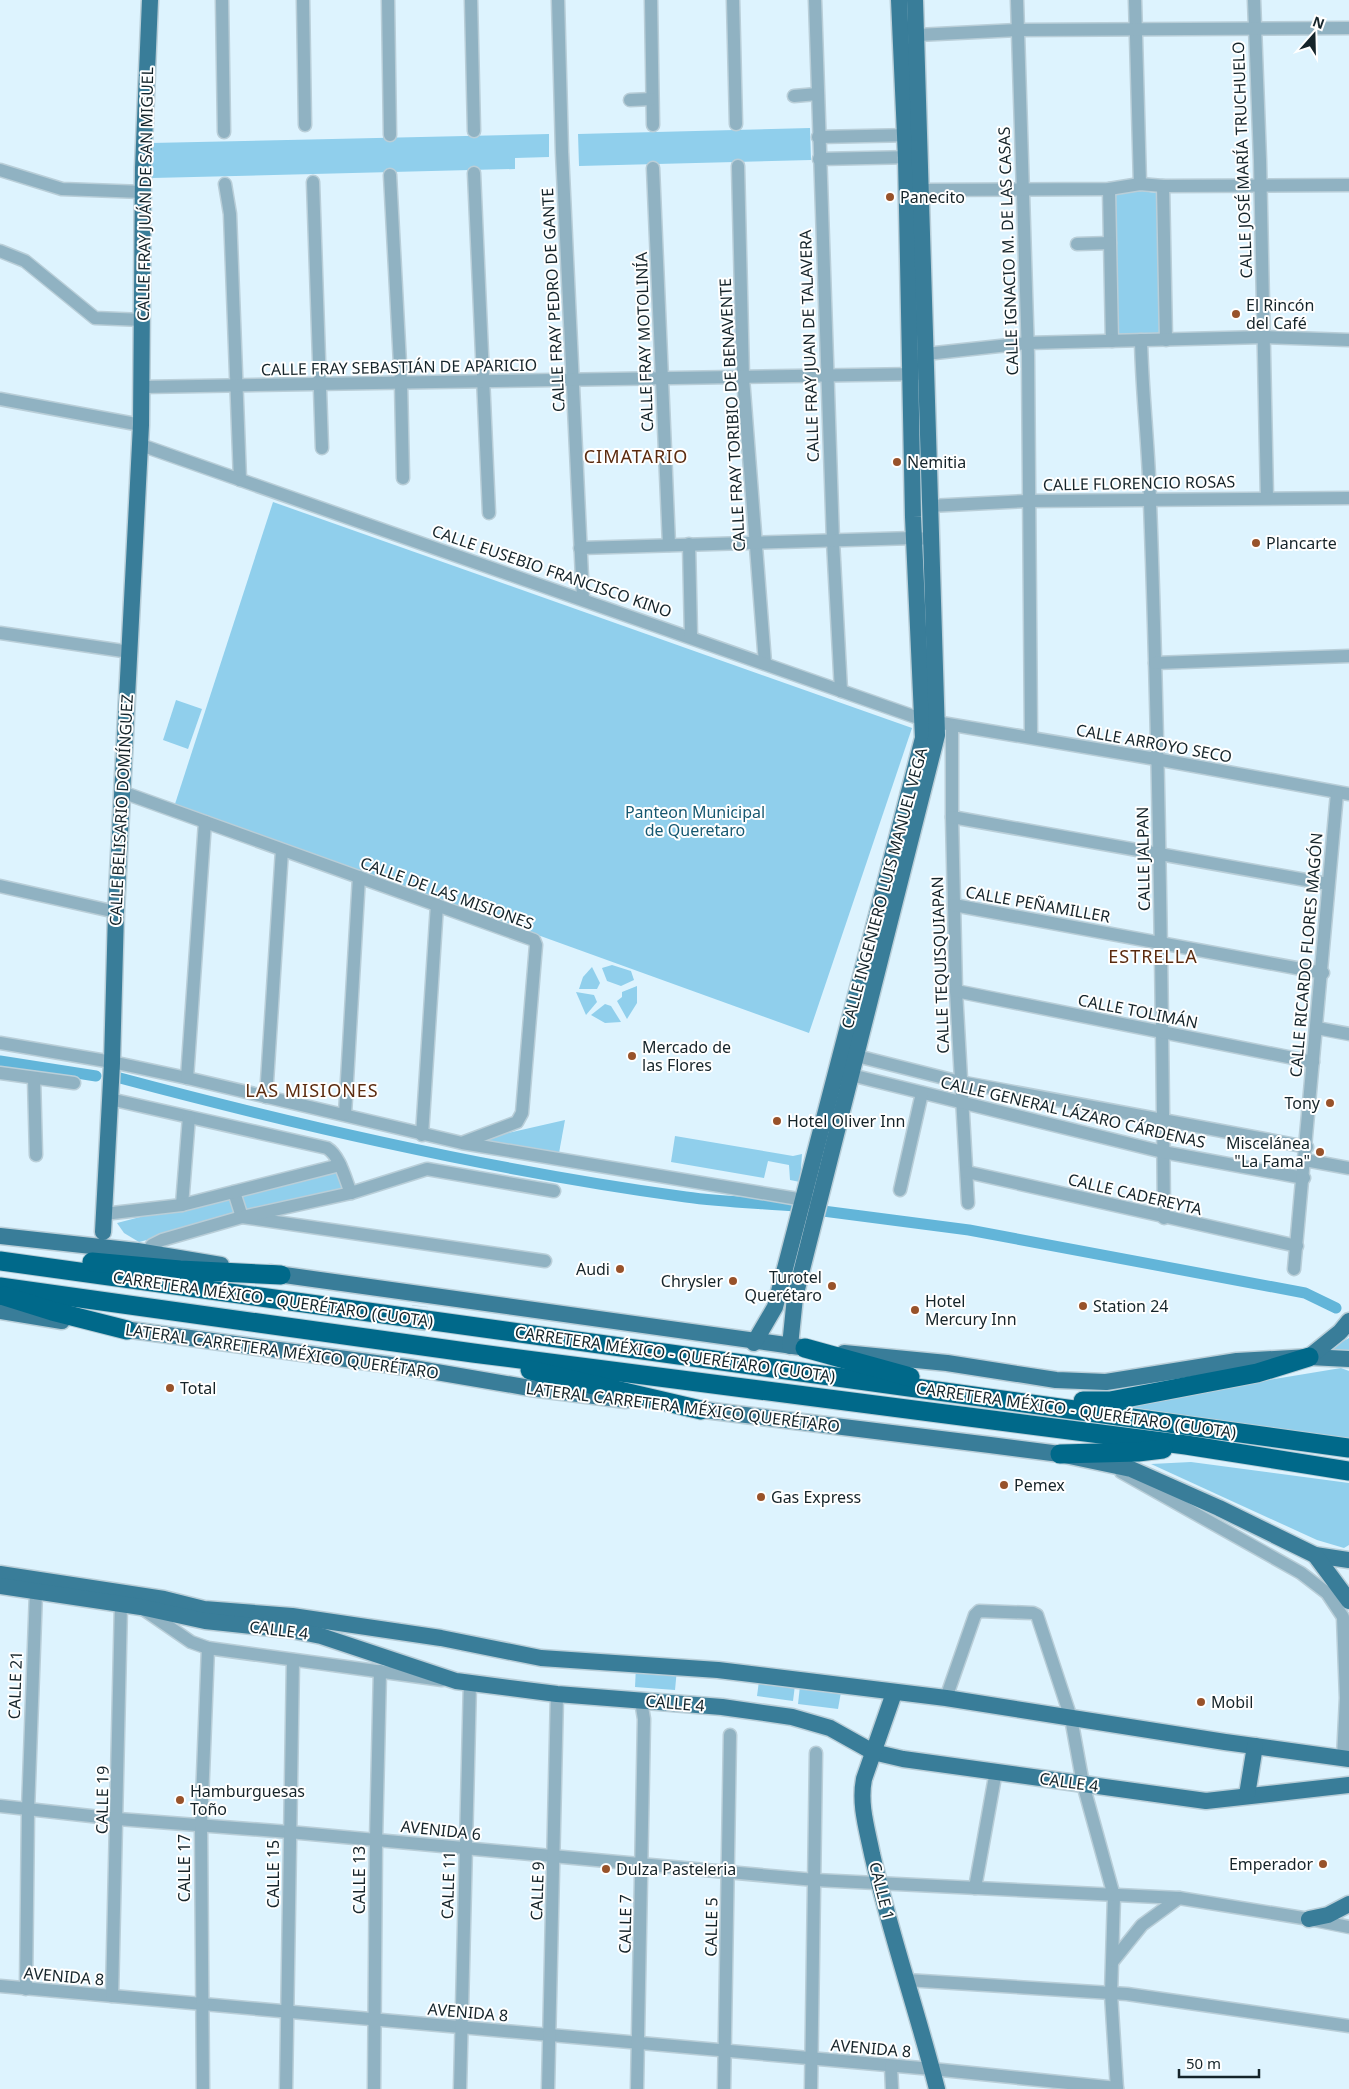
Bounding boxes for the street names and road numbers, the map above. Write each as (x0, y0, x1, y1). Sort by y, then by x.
street label: CALLE JOSÉ MARÍA TRUCHUELO (1227, 41, 1257, 279)
street label: CALLE FRAY JUÁN DE SAN MIGUEL (132, 67, 158, 321)
street label: CALLE IGNACIO M. DE LAS CASAS (993, 126, 1023, 376)
street label: CALLE FRAY PEDRO DE GANTE (536, 187, 570, 413)
street label: CALLE FRAY JUAN DE TALAVERA (794, 229, 824, 463)
street label: CALLE FRAY MOTOLINÍA (630, 251, 658, 432)
street label: CALLE FRAY TORIBIO DE BENAVENTE (714, 278, 750, 552)
street label: CALLE FRAY SEBASTIÁN DE APARICIO (261, 354, 537, 380)
street label: CALLE FLORENCIO ROSAS (1043, 470, 1236, 496)
street label: CALLE EUSEBIO FRANCISCO KINO (429, 520, 675, 622)
street label: CALLE BELISARIO DOMÍNGUEZ (104, 694, 138, 926)
street label: CALLE ARROYO SECO (1074, 718, 1234, 768)
street label: CALLE INGENIERO LUIS MANUEL VEGA (836, 744, 932, 1031)
street label: CALLE JALPAN (1131, 807, 1155, 911)
street label: CALLE RICARDO FLORES MAGÓN (1284, 832, 1328, 1078)
street label: CALLE DE LAS MISIONES (357, 851, 537, 935)
street label: CALLE TEQUISQUIAPAN (926, 876, 954, 1054)
street label: CALLE PEÑAMILLER (964, 880, 1112, 928)
street label: CALLE TOLIMÁN (1076, 989, 1200, 1033)
street label: CALLE GENERAL LÁZARO CÁRDENAS (938, 1071, 1208, 1153)
street label: CALLE CADEREYTA (1066, 1168, 1205, 1220)
street label: CARRETERA MÉXICO - QUERÉTARO (CUOTA) (111, 1266, 435, 1332)
street label: LATERAL CARRETERA MÉXICO QUERÉTARO (124, 1318, 440, 1384)
street label: CARRETERA MÉXICO - QUERÉTARO (CUOTA) (513, 1321, 837, 1387)
street label: LATERAL CARRETERA MÉXICO QUERÉTARO (525, 1377, 841, 1437)
street label: CARRETERA MÉXICO - QUERÉTARO (CUOTA) (914, 1377, 1238, 1443)
street label: CALLE 4 (248, 1615, 310, 1645)
street label: CALLE 21 (3, 1650, 27, 1720)
street label: CALLE 4 (644, 1689, 706, 1717)
street label: CALLE 19 (90, 1766, 114, 1834)
street label: CALLE 4 (1038, 1767, 1100, 1797)
street label: AVENIDA 6 (400, 1815, 482, 1845)
street label: CALLE 17 (173, 1834, 195, 1902)
street label: CALLE 15 (262, 1840, 284, 1908)
street label: CALLE 13 (348, 1846, 370, 1914)
street label: CALLE 11 (436, 1850, 460, 1920)
street label: CALLE 1 (864, 1860, 900, 1922)
street label: CALLE 9 (525, 1861, 549, 1921)
street label: CALLE 7 (613, 1894, 637, 1954)
street label: CALLE 5 (699, 1897, 723, 1957)
street label: AVENIDA 8 (23, 1962, 105, 1990)
street label: AVENIDA 8 (427, 1998, 509, 2026)
street label: AVENIDA 8 (830, 2034, 912, 2062)

